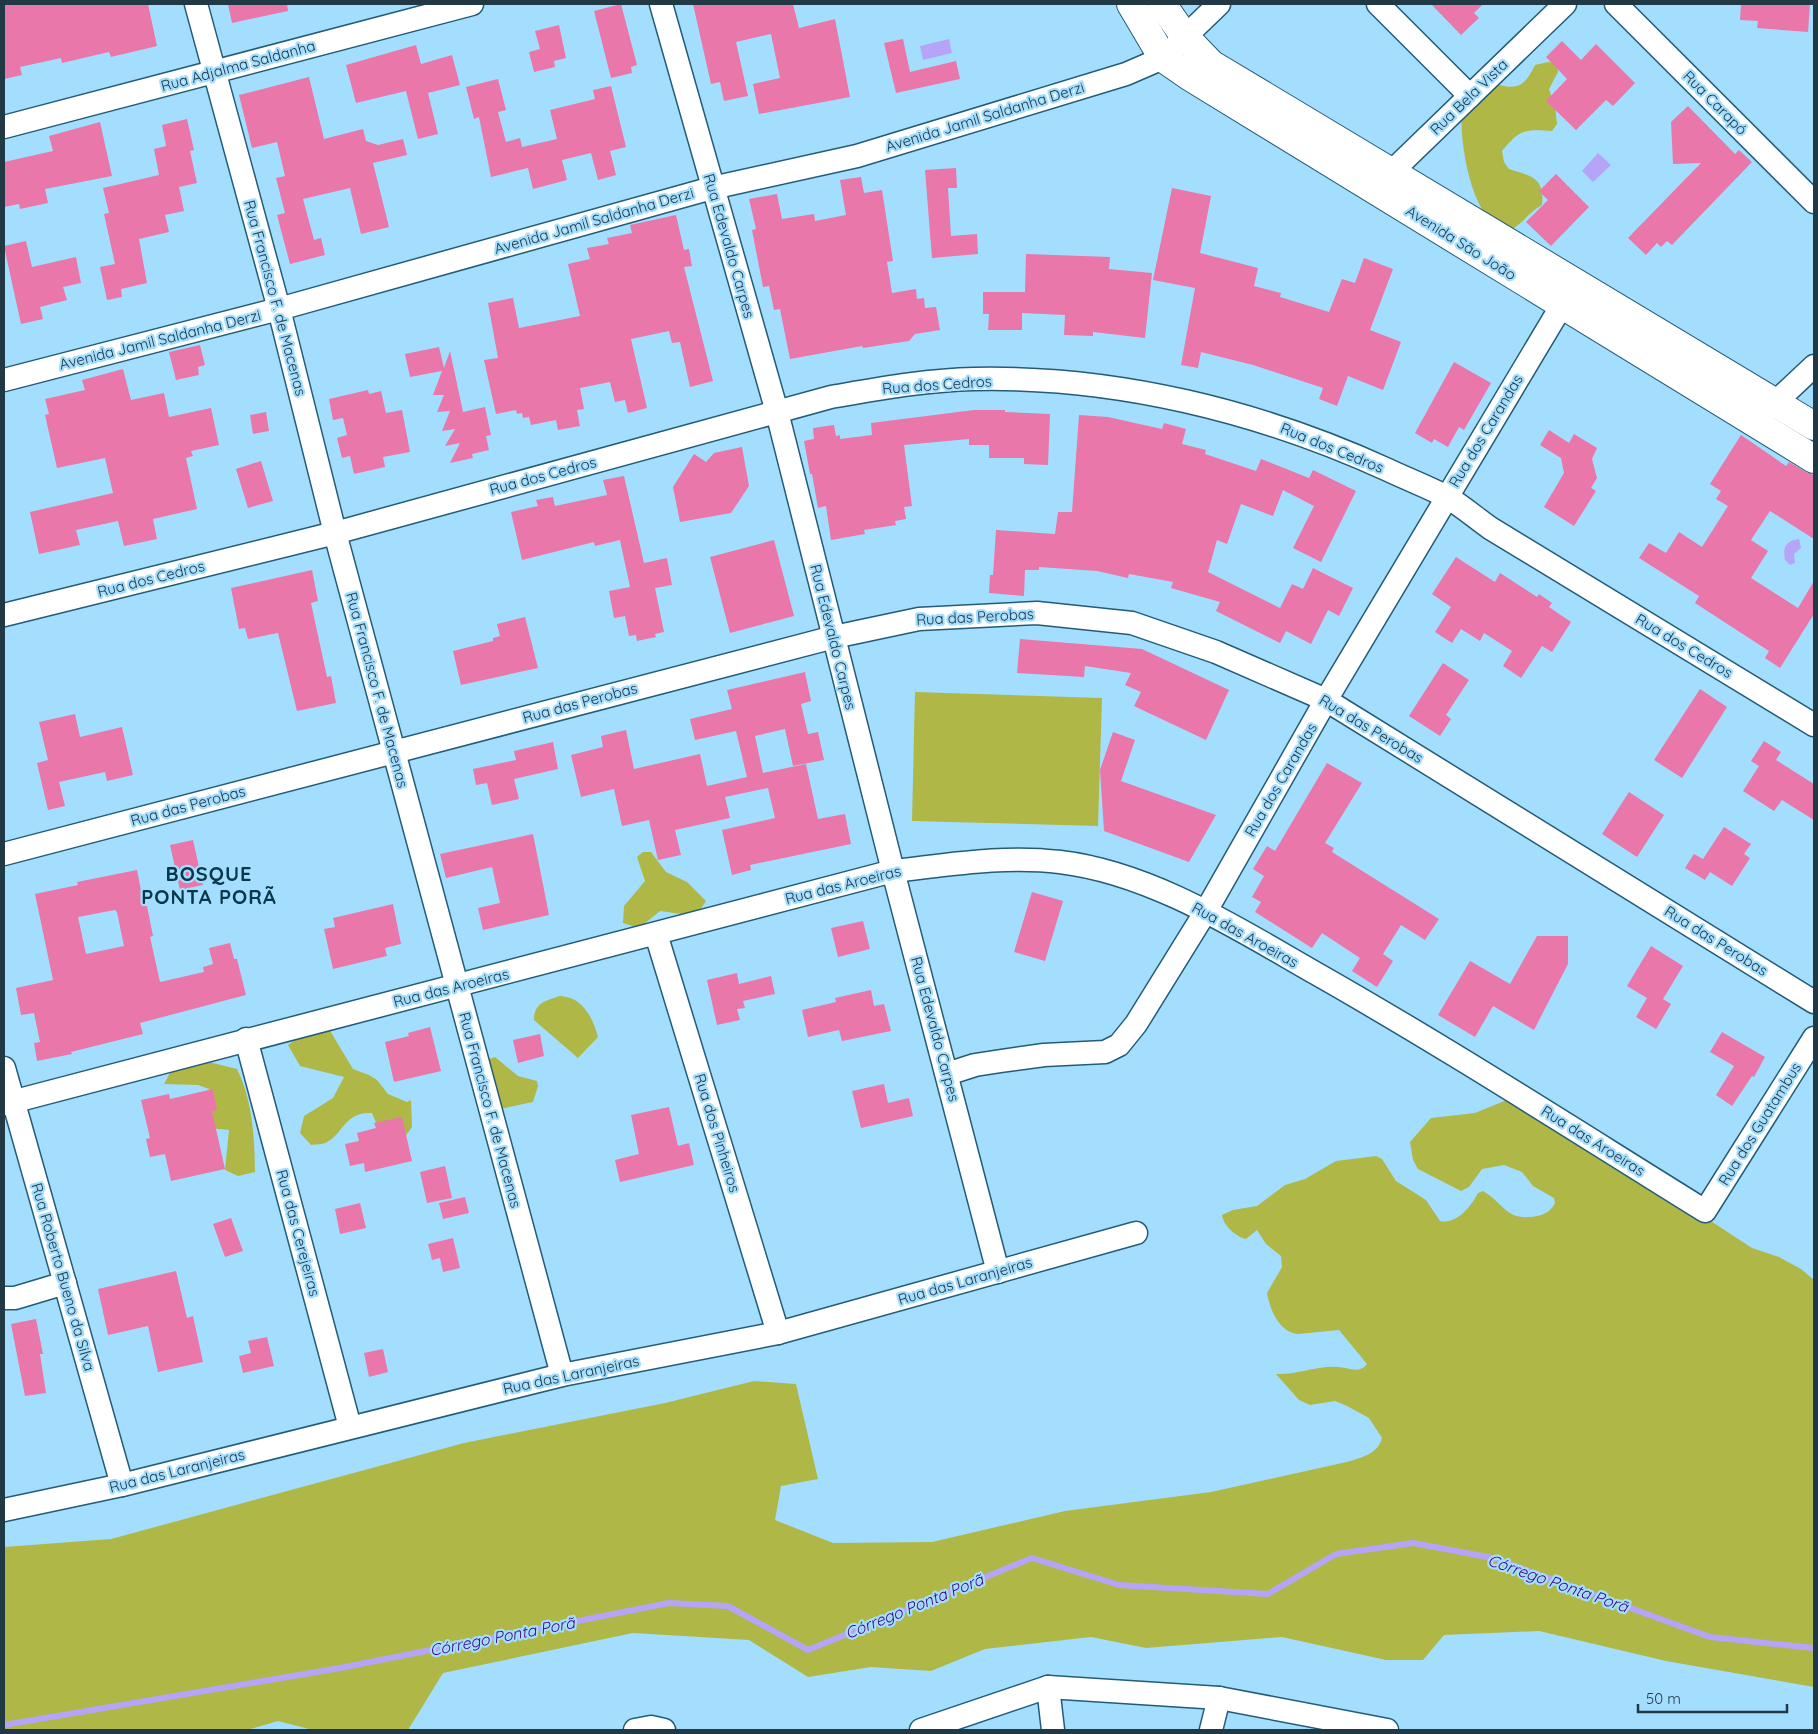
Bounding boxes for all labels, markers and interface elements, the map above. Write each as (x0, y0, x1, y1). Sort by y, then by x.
street label: Rua Adjalma Saldanha (159, 36, 317, 95)
street label: Rua Bela Vista (1426, 55, 1512, 139)
street label: Rua Carapó (1679, 66, 1752, 139)
street label: Avenida Jamil Saldanha Derzi (883, 77, 1087, 156)
street label: Rua Edevaldo Carpes (700, 171, 759, 320)
street label: Avenida Jamil Saldanha Derzi (492, 183, 696, 258)
street label: Rua Francisco F. de Macenas (240, 198, 311, 398)
street label: Avenida São João (1403, 201, 1520, 284)
street label: Avenida Jamil Saldanha Derzi (57, 305, 263, 374)
street label: Rua dos Cedros (882, 371, 992, 398)
street label: Rua dos Carandas (1444, 371, 1527, 491)
street label: Rua dos Cedros (1278, 418, 1387, 477)
street label: Rua dos Cedros (487, 452, 598, 499)
street label: Rua dos Cedros (95, 556, 206, 601)
street label: Rua Edevaldo Carpes (806, 562, 861, 712)
street label: Rua Francisco F. de Macenas (342, 590, 413, 790)
street label: Rua das Perobas (916, 604, 1034, 629)
street label: Rua dos Cedros (1632, 609, 1736, 682)
street label: Rua das Perobas (520, 678, 639, 727)
street label: Rua das Perobas (1316, 690, 1427, 767)
street label: Rua dos Carandas (1240, 719, 1321, 840)
street label: Rua das Perobas (128, 781, 247, 830)
district label: BOSQUE PONTA PORÃ (141, 861, 277, 909)
street label: Rua das Aroeiras (783, 861, 903, 908)
street label: Rua das Aroeiras (1189, 898, 1302, 972)
street label: Rua das Perobas (1661, 901, 1771, 980)
street label: Rua Edevaldo Carpes (907, 954, 964, 1103)
street label: Rua das Aroeiras (391, 964, 511, 1011)
street label: Rua Francisco F. de Macenas (455, 1010, 526, 1210)
street label: Rua dos Guatambus (1714, 1059, 1805, 1189)
street label: Rua dos Pinheiros (690, 1071, 745, 1195)
street label: Rua das Aroeiras (1538, 1101, 1649, 1180)
street label: Rua das Cerejeiras (272, 1167, 325, 1298)
street label: Rua Roberto Bueno da Silva (28, 1181, 99, 1373)
street label: Rua das Laranjeiras (896, 1252, 1034, 1309)
street label: Rua das Laranjeiras (501, 1351, 641, 1398)
street label: Rua das Laranjeiras (107, 1445, 247, 1497)
water label: Córrego Ponta Porã (1485, 1550, 1632, 1617)
water label: Córrego Ponta Porã (842, 1569, 987, 1643)
water label: Córrego Ponta Porã (428, 1612, 577, 1660)
scale bar (1638, 1682, 1787, 1714)
text: 50 m (1646, 1689, 1681, 1708)

